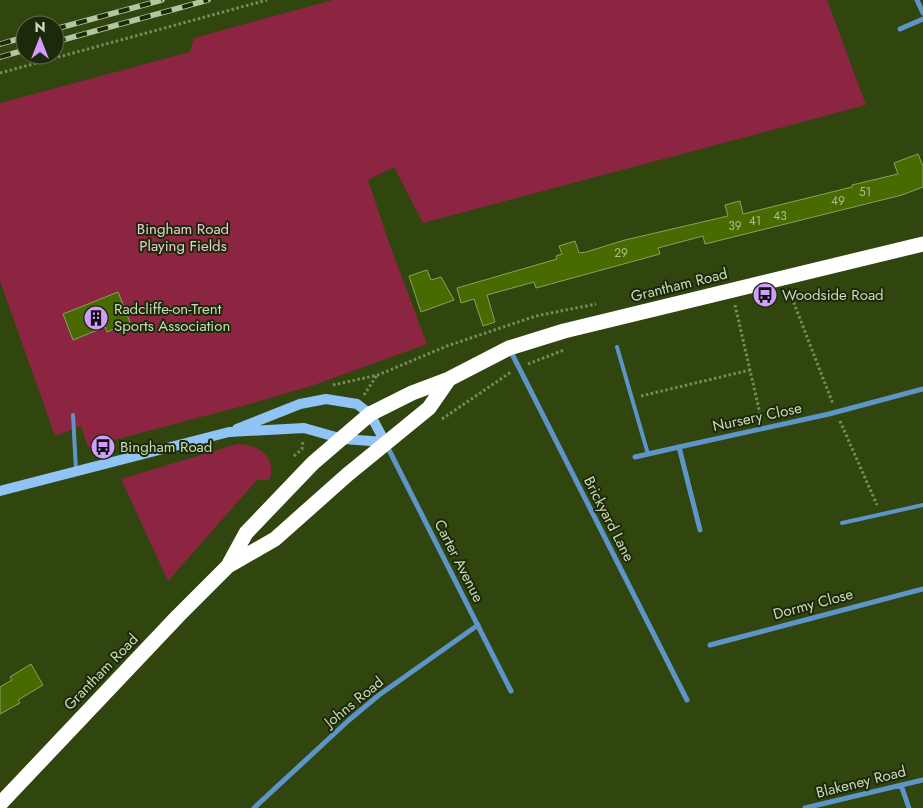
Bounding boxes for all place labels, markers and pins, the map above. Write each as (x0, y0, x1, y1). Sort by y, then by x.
bus stop icon: Woodside Road (752, 282, 778, 308)
place label: Woodside Road (782, 284, 884, 306)
place label: Radcliffe-on-Trent Sports Association (114, 298, 230, 337)
building icon: Radcliffe-on-Trent Sports Association (83, 305, 109, 331)
bus stop icon: Bingham Road (90, 434, 116, 460)
place label: Bingham Road (120, 436, 212, 458)

